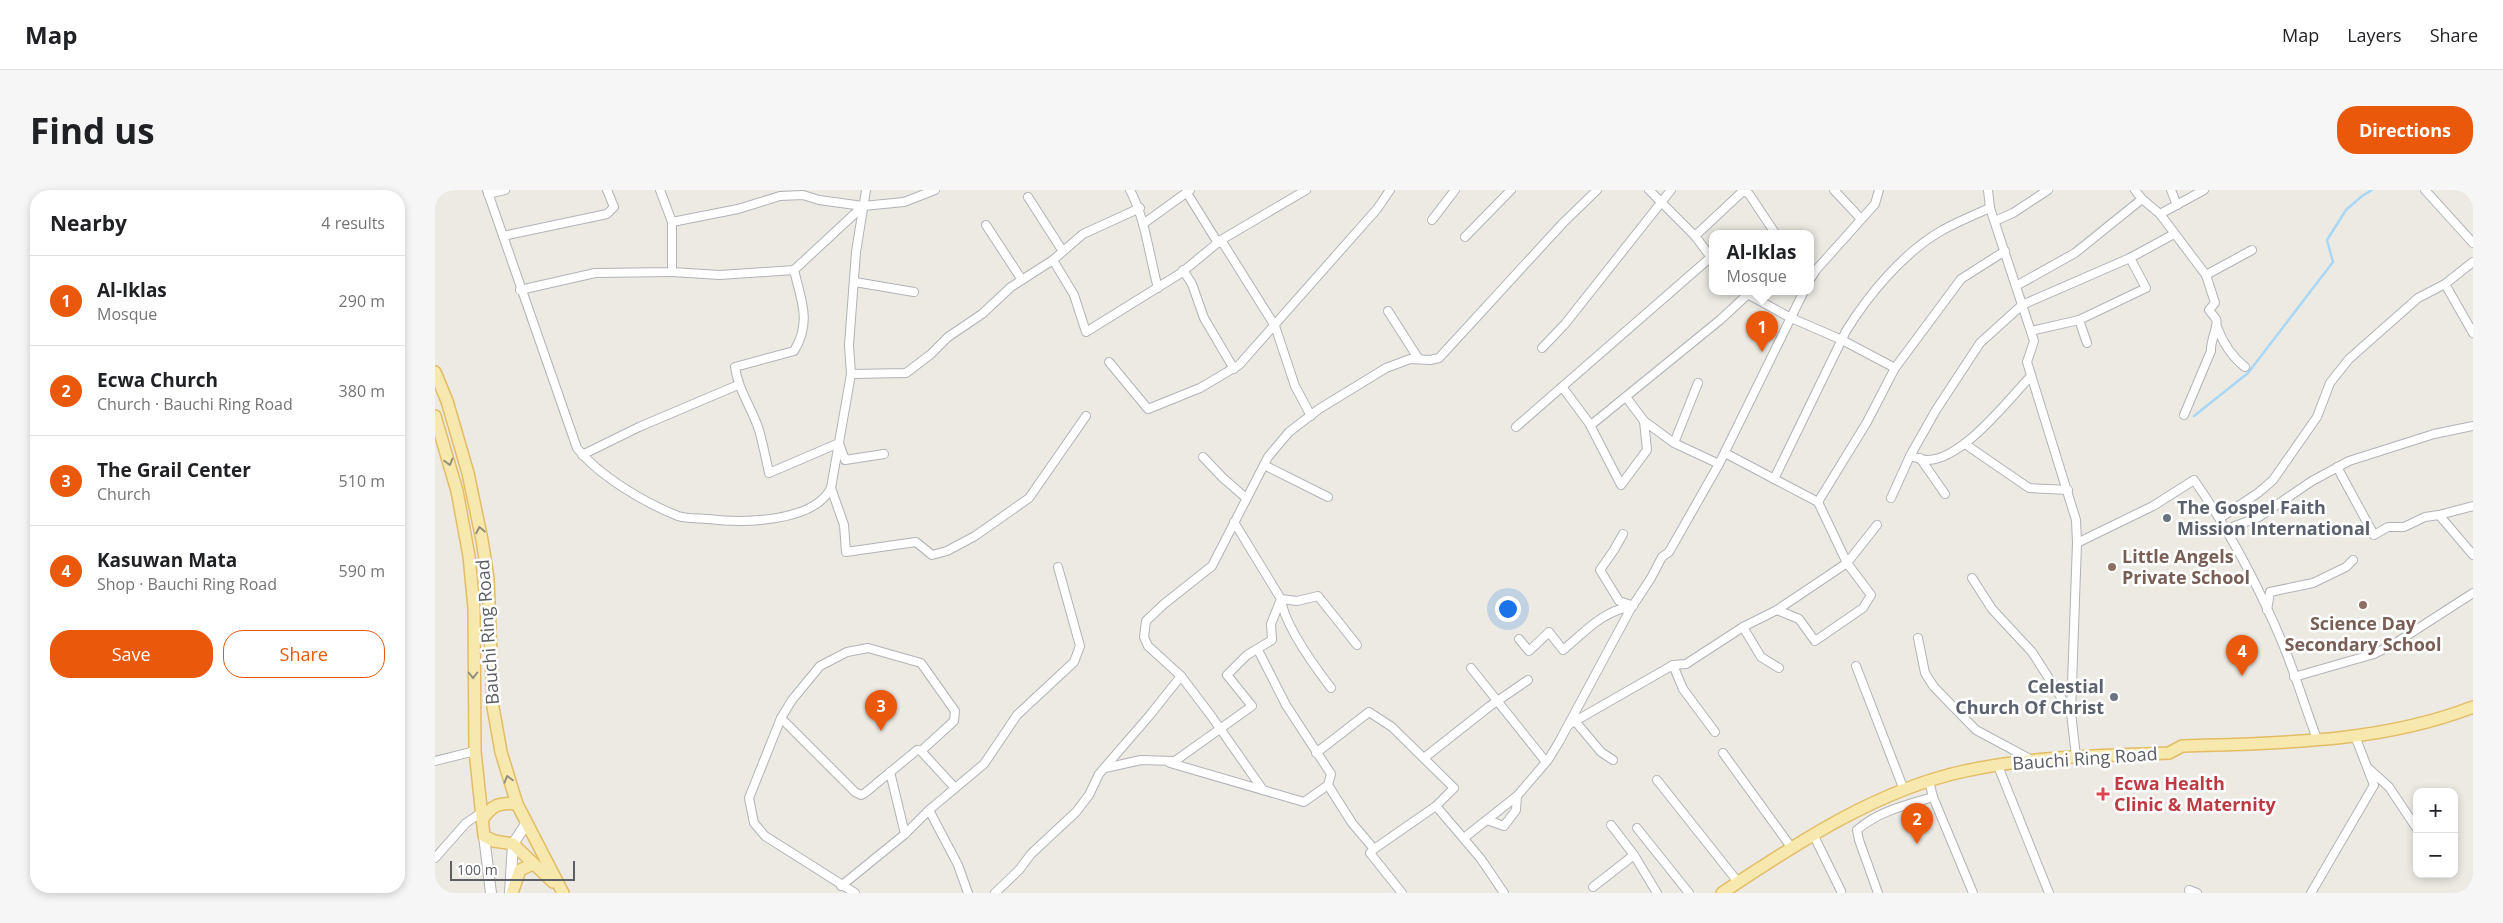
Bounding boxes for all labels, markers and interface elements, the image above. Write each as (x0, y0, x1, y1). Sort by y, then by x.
text: Map (25, 18, 77, 51)
text: Map (2282, 23, 2319, 47)
text: Layers (2347, 23, 2402, 47)
text: Share (2430, 23, 2478, 47)
button: Directions (2337, 106, 2473, 154)
text: Find us (30, 107, 155, 154)
text: Nearby (50, 209, 127, 237)
text: 4 results (321, 212, 385, 234)
popup (1709, 230, 1814, 295)
text: Al-Iklas (1727, 239, 1796, 265)
text: Mosque (1727, 265, 1787, 287)
text: Al-Iklas (97, 277, 167, 303)
text: 1 (61, 290, 71, 312)
text: 290 m (339, 290, 385, 312)
text: Mosque (97, 303, 157, 325)
pin: 1 (1746, 311, 1778, 352)
text: Ecwa Church (97, 367, 218, 393)
text: 2 (61, 380, 71, 402)
text: 380 m (339, 380, 385, 402)
text: Church · Bauchi Ring Road (97, 393, 293, 415)
text: The Grail Center (97, 457, 251, 483)
one-way arrow (444, 458, 454, 466)
text: 3 (61, 470, 71, 492)
text: 510 m (339, 470, 385, 492)
text: Church (97, 483, 151, 505)
place label: The Gospel Faith Mission International (2177, 495, 2370, 540)
marker: The Gospel Faith Mission International (2161, 512, 2173, 524)
one-way arrow (475, 526, 485, 535)
place label: Little Angels Private School (2122, 544, 2250, 589)
text: Kasuwan Mata (97, 547, 237, 573)
street label: Bauchi Ring Road (470, 559, 504, 706)
text: 4 (61, 560, 71, 582)
text: 590 m (339, 560, 385, 582)
marker: Little Angels Private School (2106, 561, 2118, 573)
text: Shop · Bauchi Ring Road (97, 573, 277, 595)
your location (1495, 596, 1521, 622)
marker: Science Day Secondary School (2357, 599, 2369, 611)
place label: Science Day Secondary School (2285, 611, 2441, 656)
button: Save (50, 630, 213, 678)
button: Share (223, 630, 385, 678)
pin: 4 (2226, 635, 2258, 676)
one-way arrow (468, 672, 478, 679)
place label: Celestial Church Of Christ (1955, 674, 2104, 719)
pin: 3 (865, 690, 897, 731)
marker: Celestial Church Of Christ (2108, 691, 2120, 703)
street label: Bauchi Ring Road (2011, 741, 2158, 775)
place label: Ecwa Health Clinic & Maternity (2114, 771, 2276, 816)
one-way arrow (503, 774, 514, 783)
marker: Ecwa Health Clinic & Maternity (2096, 787, 2110, 801)
map controls (2413, 788, 2458, 878)
button: + (2413, 788, 2458, 833)
pin: 2 (1901, 803, 1933, 844)
button: − (2413, 833, 2458, 878)
scale bar (450, 858, 575, 881)
text: 100 m (457, 860, 498, 879)

